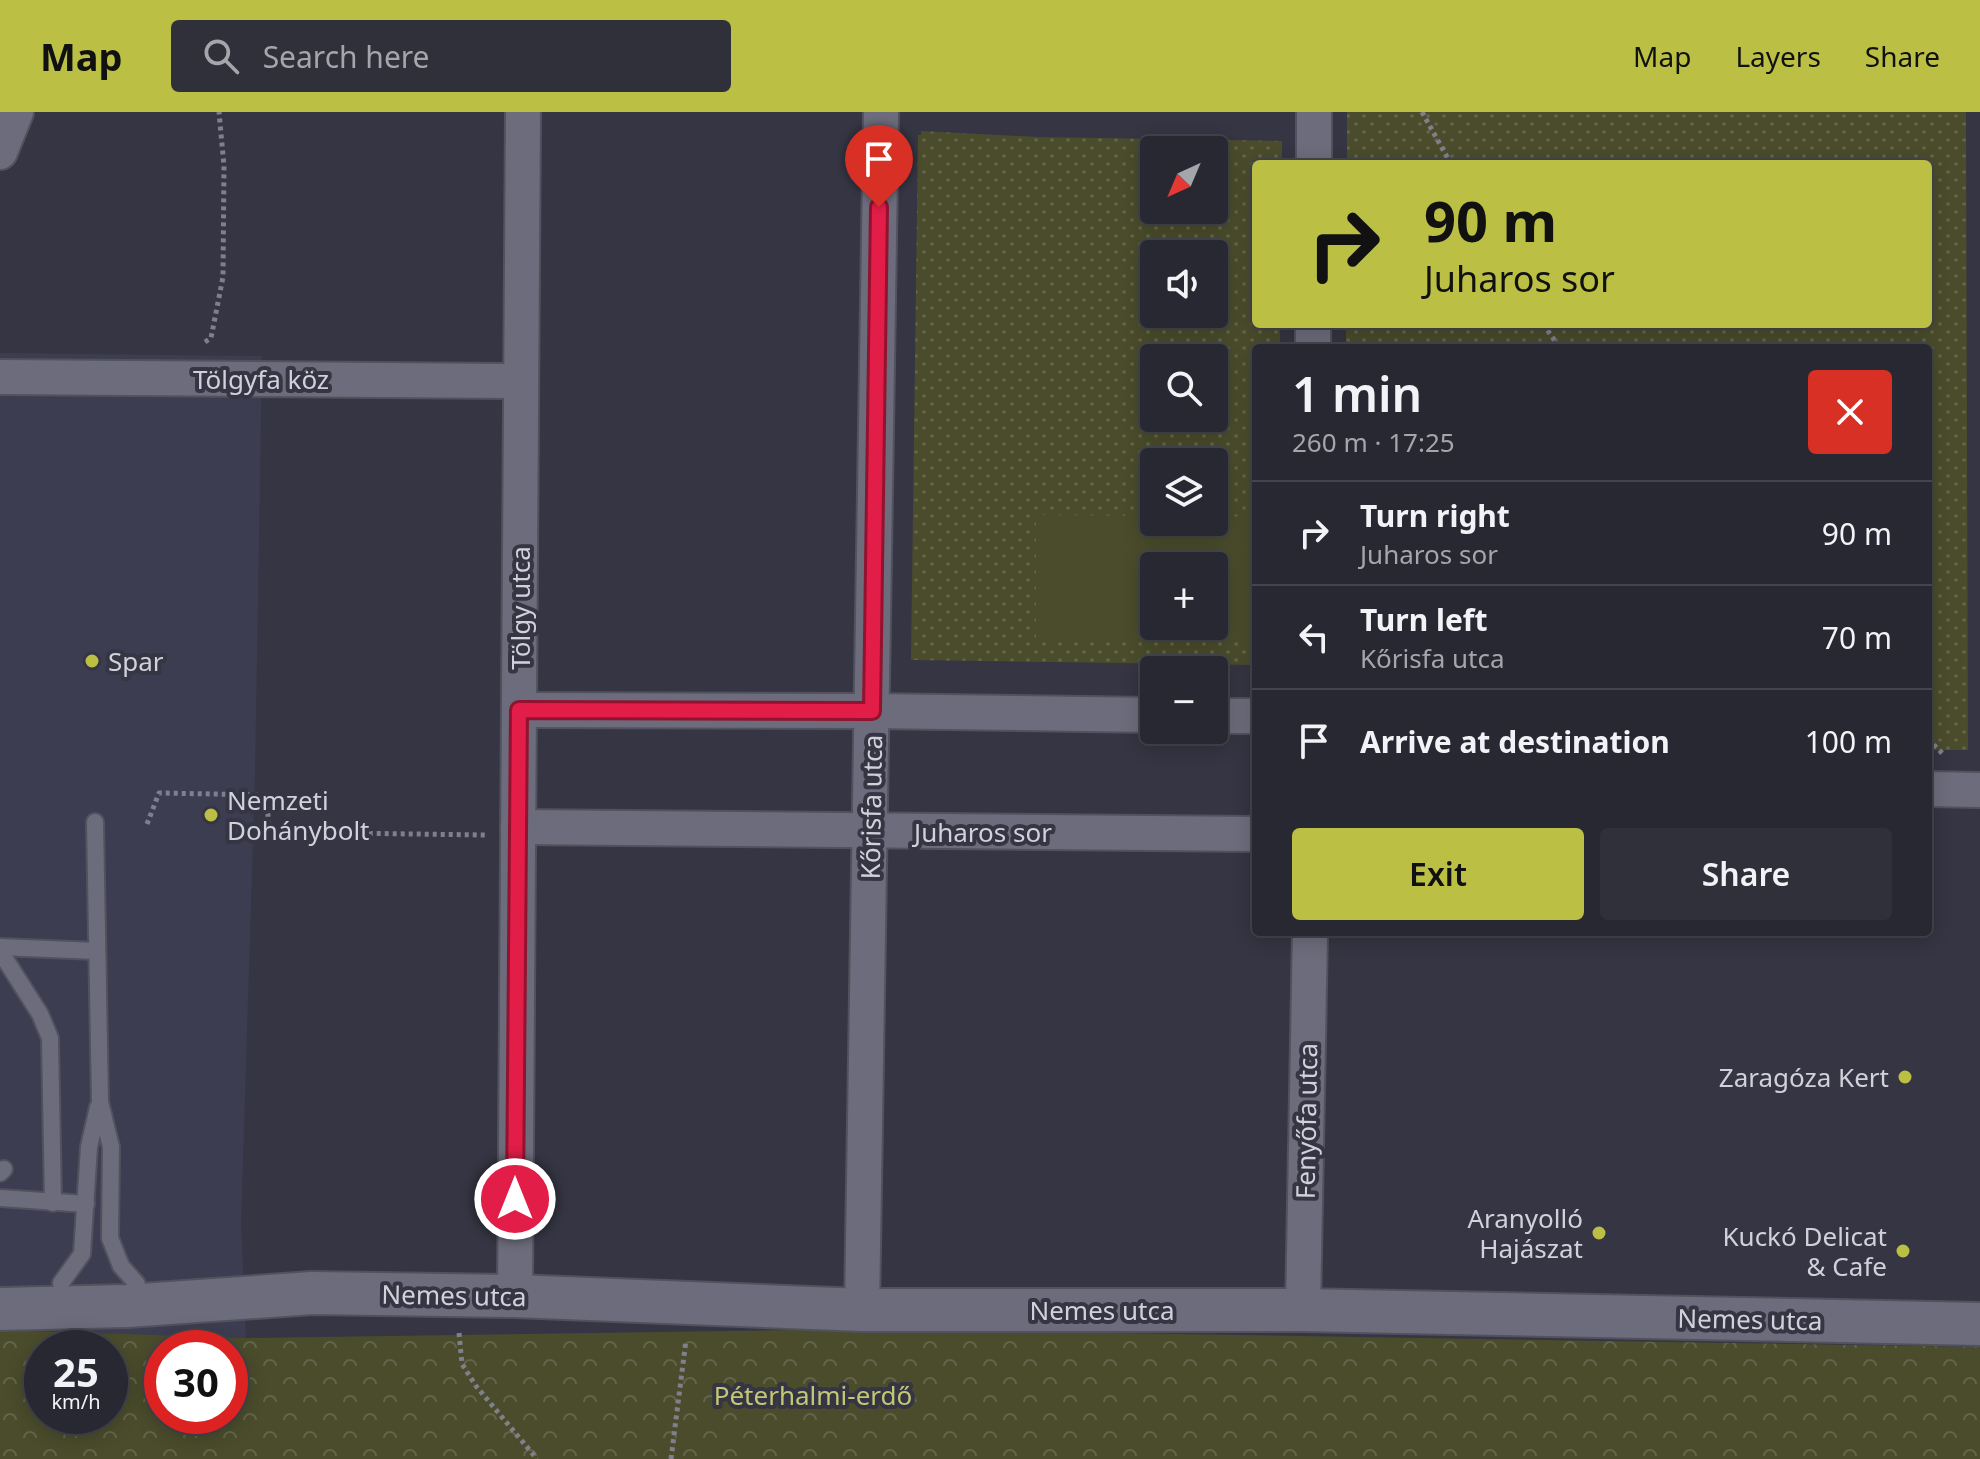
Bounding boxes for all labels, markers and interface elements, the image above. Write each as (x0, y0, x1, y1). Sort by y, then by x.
search box (171, 20, 731, 92)
text: Map (40, 30, 123, 82)
icon: search (199, 34, 243, 78)
text: Search here (263, 36, 430, 77)
text: Map (1633, 37, 1691, 75)
text: Layers (1735, 37, 1821, 75)
text: Share (1865, 37, 1940, 75)
pin (845, 125, 913, 207)
north arrow (1140, 136, 1228, 224)
map controls (1140, 136, 1228, 744)
icon: arrive (857, 137, 901, 181)
text: 90 m (1424, 182, 1557, 258)
icon: right (1292, 192, 1396, 296)
button: sound (1140, 240, 1228, 328)
text: Juharos sor (1424, 254, 1615, 303)
button: search (1140, 344, 1228, 432)
street label: Tölgyfa köz (193, 361, 329, 397)
text: 1 min (1292, 361, 1422, 426)
button: close (1808, 370, 1892, 454)
text: 260 m · 17:25 (1292, 424, 1455, 460)
button: layers (1140, 448, 1228, 536)
text: Turn right (1360, 495, 1510, 536)
icon: right (1292, 511, 1336, 555)
text: 90 m (1822, 513, 1892, 554)
text: Juharos sor (1360, 536, 1498, 572)
street label: Tölgy utca (502, 546, 538, 670)
button: + (1140, 552, 1228, 640)
text: Turn left (1360, 599, 1488, 640)
icon: left (1292, 615, 1336, 659)
text: 70 m (1822, 617, 1892, 658)
text: Kőrisfa utca (1360, 640, 1505, 676)
place label: Spar (108, 643, 164, 679)
marker: Spar (83, 652, 101, 670)
button: − (1140, 656, 1228, 744)
icon: arrive (1292, 719, 1336, 763)
text: Arrive at destination (1360, 721, 1670, 762)
text: 100 m (1805, 721, 1892, 762)
street label: Kőrisfa utca (852, 734, 890, 880)
place label: Nemzeti Dohánybolt (227, 782, 370, 848)
marker: Nemzeti Dohánybolt (202, 806, 220, 824)
street label: Juharos sor (911, 814, 1052, 850)
button: Exit (1292, 828, 1584, 920)
button: Share (1600, 828, 1892, 920)
street label: Fenyőfa utca (1287, 1043, 1325, 1199)
place label: Zaragóza Kert (1719, 1059, 1889, 1095)
marker: Zaragóza Kert (1896, 1068, 1914, 1086)
position arrow (473, 1157, 557, 1241)
place label: Aranyolló Hajászat (1467, 1200, 1583, 1266)
place label: Kuckó Delicat & Cafe (1722, 1218, 1887, 1284)
marker: Aranyolló Hajászat (1590, 1224, 1608, 1242)
marker: Kuckó Delicat & Cafe (1894, 1242, 1912, 1260)
street label: Nemes utca (381, 1276, 527, 1314)
street label: Nemes utca (1029, 1292, 1175, 1328)
street label: Nemes utca (1677, 1300, 1823, 1338)
speed limit sign: 30 (144, 1330, 248, 1434)
text: 25 (53, 1344, 99, 1399)
park label: Péterhalmi-erdő (714, 1377, 912, 1413)
text: km/h (51, 1388, 101, 1415)

